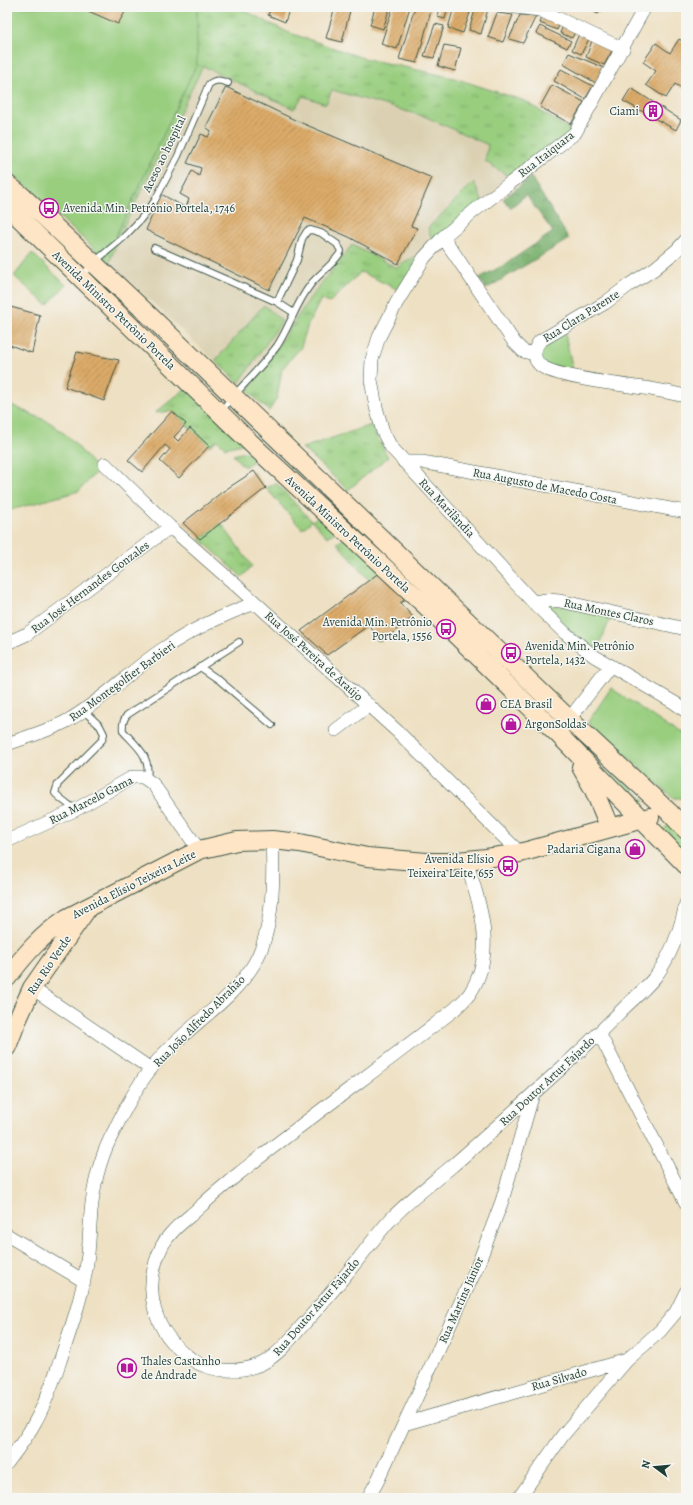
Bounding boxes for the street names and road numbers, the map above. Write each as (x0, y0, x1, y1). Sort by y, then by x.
street label: Aceso ao hospital (138, 113, 190, 196)
street label: Rua Itaiquara (515, 127, 578, 181)
street label: Avenida Ministro Petrônio Portela (48, 246, 179, 373)
street label: Rua Clara Parente (540, 286, 622, 346)
street label: Rua Augusto de Macedo Costa (471, 464, 619, 508)
street label: Avenida Ministro Petrônio Portela (281, 471, 414, 597)
street label: Rua Marilândia (415, 475, 479, 541)
street label: Rua José Hernandes Gonzales (27, 537, 153, 637)
street label: Rua Montes Claros (562, 595, 656, 629)
street label: Rua José Pereira de Araújo (261, 608, 367, 704)
street label: Rua Montegolfier Barbieri (66, 637, 178, 725)
street label: Rua Marcelo Gama (46, 772, 136, 828)
street label: Avenida Elísio Teixeira Leite (68, 846, 199, 923)
street label: Rua Rio Verde (23, 932, 75, 998)
street label: Rua João Alfredo Abrahão (149, 971, 249, 1071)
street label: Rua Doutor Artur Fajardo (496, 1033, 598, 1129)
street label: Rua Martins Júnior (435, 1254, 487, 1346)
street label: Rua Doutor Artur Fajardo (269, 1255, 363, 1359)
street label: Rua Silvado (529, 1363, 589, 1395)

